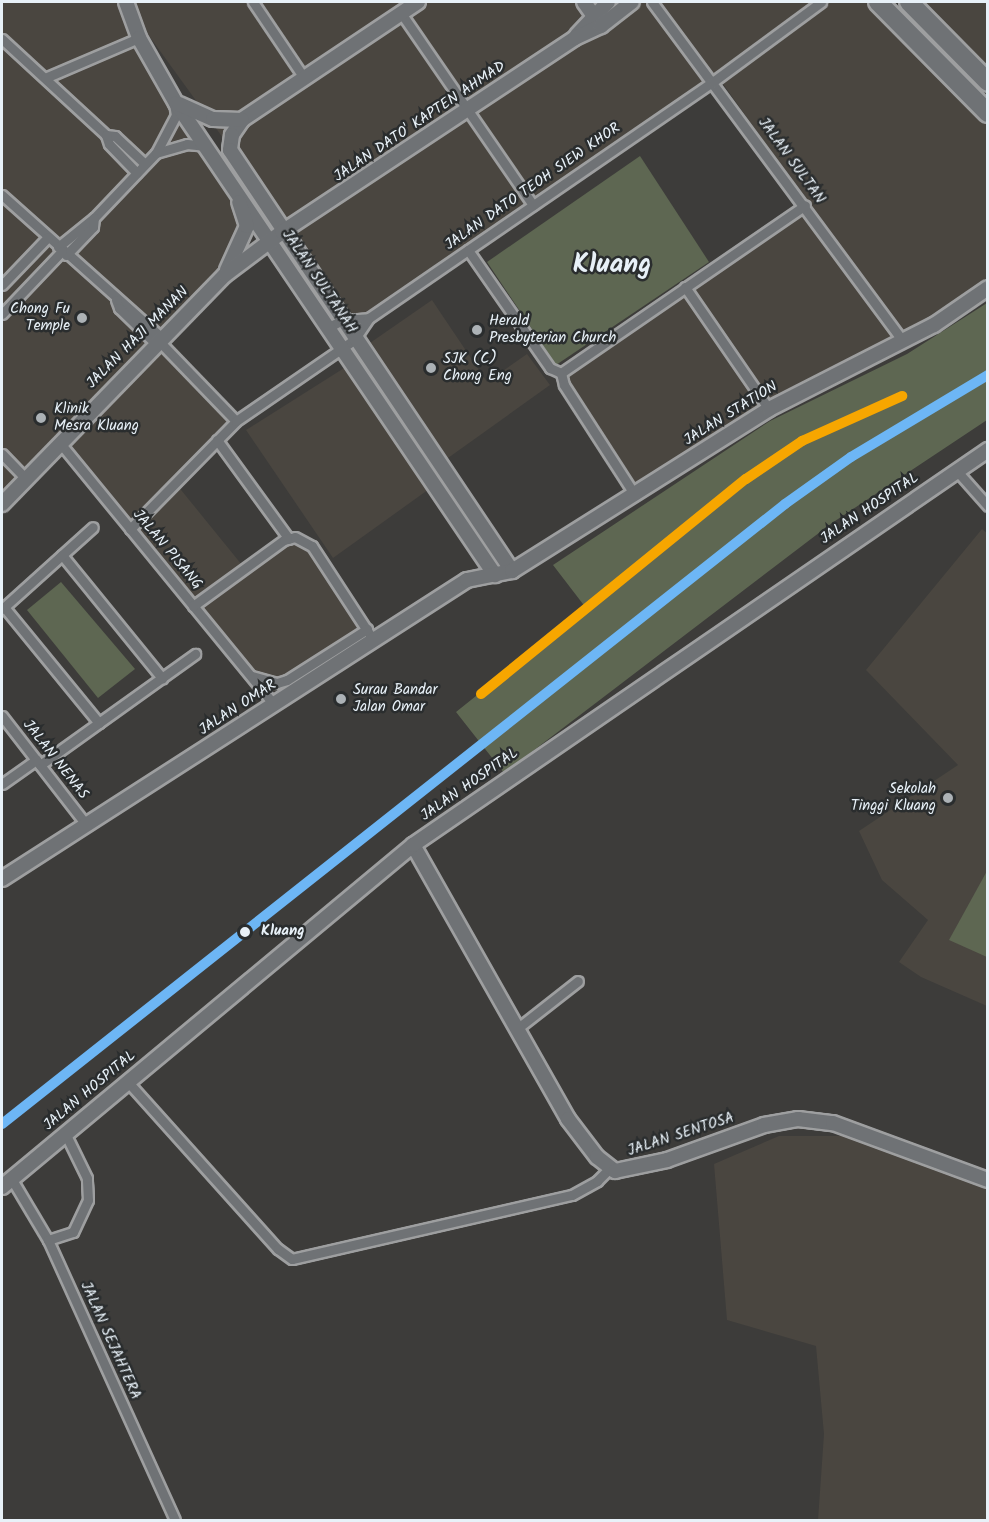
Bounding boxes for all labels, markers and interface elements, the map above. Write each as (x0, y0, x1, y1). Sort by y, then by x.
street label: JALAN DATO' KAPTEN AHMAD (331, 58, 509, 186)
street label: JALAN SULTAN (754, 114, 828, 208)
street label: JALAN DATO TEOH SIEW KHOR (442, 119, 624, 255)
street label: JALAN SULTANAH (278, 227, 360, 337)
district label: Kluang (573, 249, 651, 281)
street label: JALAN HAJI MANAN (83, 283, 193, 393)
place label: Chong Fu Temple (10, 300, 70, 335)
marker: Chong Fu Temple (75, 311, 89, 325)
place label: Herald Presbyterian Church (489, 312, 616, 347)
marker: Herald Presbyterian Church (470, 323, 484, 337)
place label: SJK (C) Chong Eng (443, 350, 512, 385)
marker: SJK (C) Chong Eng (424, 361, 438, 375)
street label: JALAN STATION (681, 378, 781, 450)
place label: Klinik Mesra Kluang (54, 400, 139, 435)
marker: Klinik Mesra Kluang (32, 409, 50, 427)
street label: JALAN HOSPITAL (817, 469, 923, 549)
street label: JALAN PISANG (128, 506, 206, 594)
street label: JALAN OMAR (196, 676, 280, 740)
place label: Surau Bandar Jalan Omar (353, 681, 437, 716)
marker: Surau Bandar Jalan Omar (334, 692, 348, 706)
street label: JALAN NENAS (18, 717, 92, 803)
street label: JALAN HOSPITAL (418, 745, 522, 825)
place label: Sekolah Tinggi Kluang (851, 780, 936, 815)
marker: Sekolah Tinggi Kluang (941, 791, 955, 805)
marker: Kluang (234, 921, 256, 943)
place label: Kluang (261, 923, 304, 941)
street label: JALAN HOSPITAL (40, 1047, 140, 1135)
street label: JALAN SENTOSA (626, 1109, 736, 1161)
street label: JALAN SEJAHTERA (76, 1279, 144, 1403)

